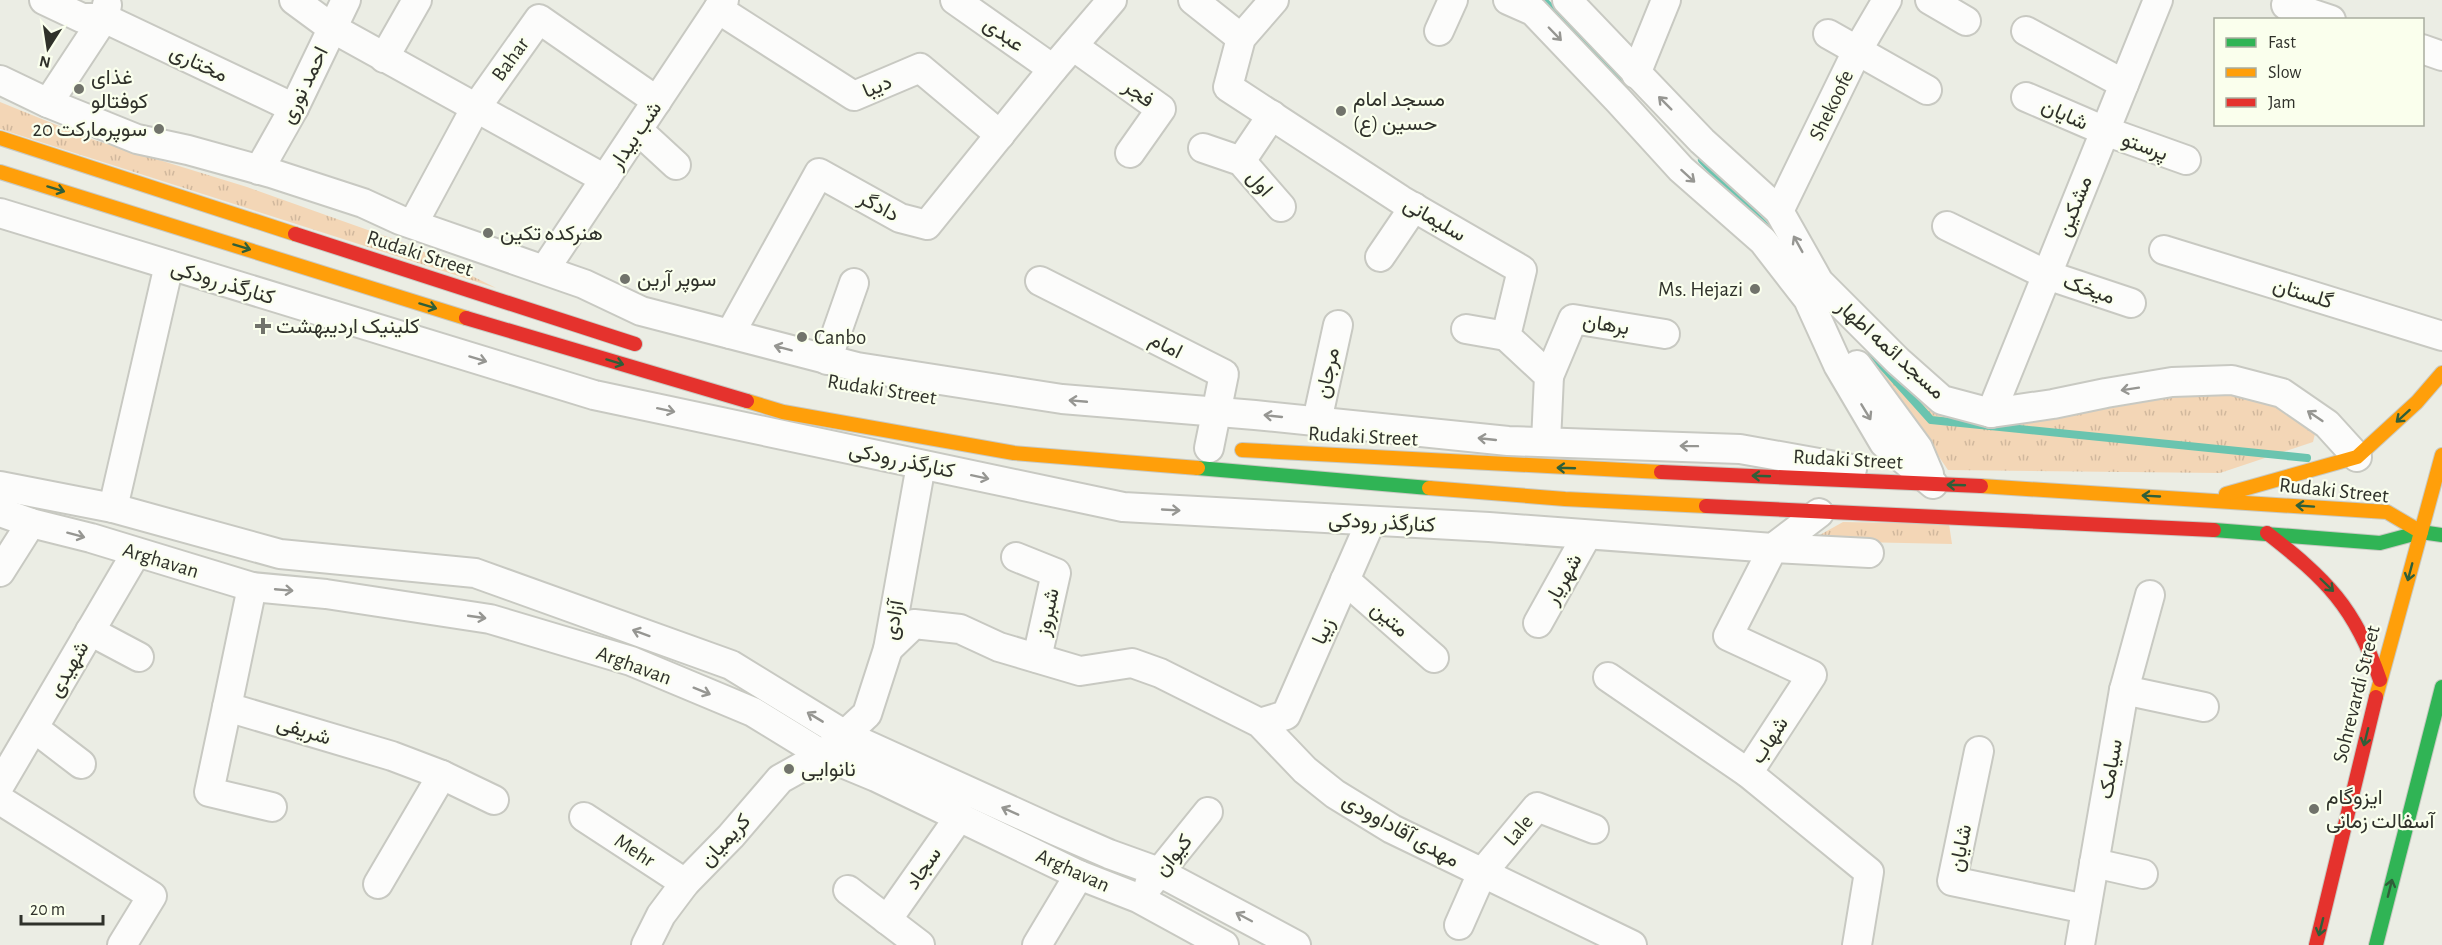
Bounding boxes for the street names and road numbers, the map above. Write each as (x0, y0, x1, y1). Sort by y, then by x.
street label: عبدی (979, 13, 1028, 57)
street label: Bahar (488, 33, 533, 85)
street label: مختاری (166, 41, 231, 88)
street label: احمد نوری (277, 43, 334, 128)
street label: Shekoofe (1805, 67, 1857, 144)
street label: دیبا (860, 71, 895, 103)
street label: فجر (1118, 75, 1158, 113)
street label: شایان (2038, 95, 2091, 135)
street label: شب بیدار (605, 98, 667, 175)
street label: پرستو (2118, 129, 2171, 167)
street label: اول (1241, 166, 1277, 202)
street label: مشکین (2053, 173, 2097, 240)
street label: دادگر (853, 187, 902, 227)
street label: سلیمانی (1400, 193, 1469, 246)
street label: Rudaki Street (364, 226, 476, 281)
street label: کنارگذر رودکی (168, 257, 277, 310)
street label: میخک (2060, 271, 2117, 309)
street label: گلستان (2270, 274, 2335, 313)
street label: مسجد ائمه اطهار (1831, 295, 1949, 405)
street label: برهان (1581, 310, 1631, 341)
street label: امام (1144, 328, 1186, 365)
street label: مرجان (1312, 346, 1345, 401)
street label: Rudaki Street (826, 371, 938, 409)
street label: Rudaki Street (1307, 423, 1419, 450)
street label: کنارگذر رودکی (847, 439, 957, 484)
street label: Rudaki Street (1792, 446, 1904, 473)
street label: Rudaki Street (2278, 474, 2390, 507)
street label: کنارگذر رودکی (1328, 509, 1436, 538)
street label: Arghavan (120, 539, 201, 582)
street label: شهریار (1541, 550, 1588, 610)
street label: شبروز (1032, 586, 1065, 639)
street label: آزادی (880, 596, 910, 642)
street label: متین (1366, 598, 1412, 642)
street label: زیبا (1308, 615, 1340, 648)
street label: Sohrevardi Street (2329, 623, 2384, 765)
street label: شهیدی (44, 638, 94, 702)
street label: Arghavan (594, 642, 674, 689)
street label: شریفی (274, 712, 333, 751)
street label: شهاب (1747, 713, 1794, 768)
street label: سیامک (2095, 737, 2127, 801)
street label: مهدی آقاداوودی (1338, 790, 1463, 873)
street label: کریمیان (696, 810, 756, 872)
street label: Lale (1500, 811, 1537, 850)
street label: شایان (1946, 822, 1976, 874)
street label: Mehr (611, 830, 659, 871)
street label: کیوان (1151, 831, 1198, 881)
street label: سجاد (901, 843, 946, 894)
street label: Arghavan (1033, 845, 1113, 896)

